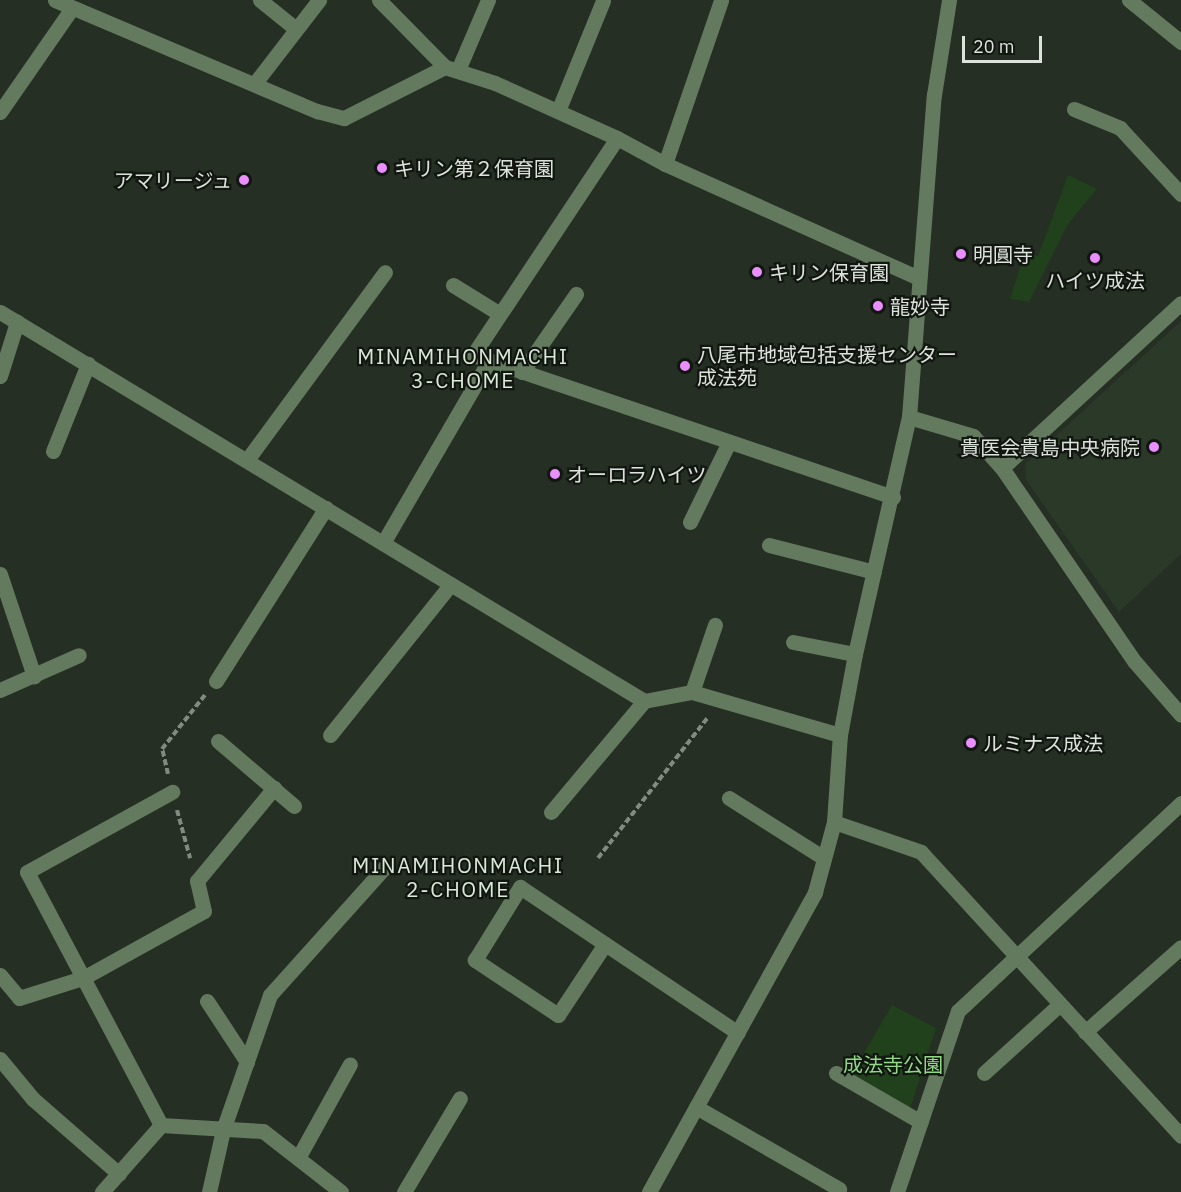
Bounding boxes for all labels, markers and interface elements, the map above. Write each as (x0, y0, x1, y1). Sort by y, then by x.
scale bar (965, 24, 1044, 62)
text: 20 m (973, 35, 1015, 58)
place label: キリン第２保育園 (394, 156, 554, 180)
marker: キリン第２保育園 (375, 161, 389, 175)
place label: アマリージュ (112, 168, 232, 192)
marker: アマリージュ (237, 173, 251, 187)
place label: 明圓寺 (973, 242, 1033, 266)
marker: 明圓寺 (954, 247, 968, 261)
marker: ハイツ成法 (1088, 251, 1102, 265)
place label: キリン保育園 (769, 260, 889, 284)
marker: キリン保育園 (750, 265, 764, 279)
place label: ハイツ成法 (1045, 268, 1145, 292)
place label: 龍妙寺 (890, 294, 950, 318)
marker: 龍妙寺 (871, 299, 885, 313)
place label: 八尾市地域包括支援センター 成法苑 (697, 342, 957, 389)
district label: MINAMIHONMACHI 3-CHOME (357, 343, 569, 393)
marker: 八尾市地域包括支援センター 成法苑 (678, 359, 692, 373)
place label: 貴医会貴島中央病院 (960, 435, 1140, 459)
marker: 貴医会貴島中央病院 (1145, 438, 1163, 456)
place label: オーロラハイツ (567, 462, 707, 486)
marker: オーロラハイツ (548, 467, 562, 481)
place label: ルミナス成法 (983, 731, 1103, 755)
marker: ルミナス成法 (964, 736, 978, 750)
district label: MINAMIHONMACHI 2-CHOME (352, 852, 564, 902)
park label: 成法寺公園 (843, 1052, 943, 1076)

